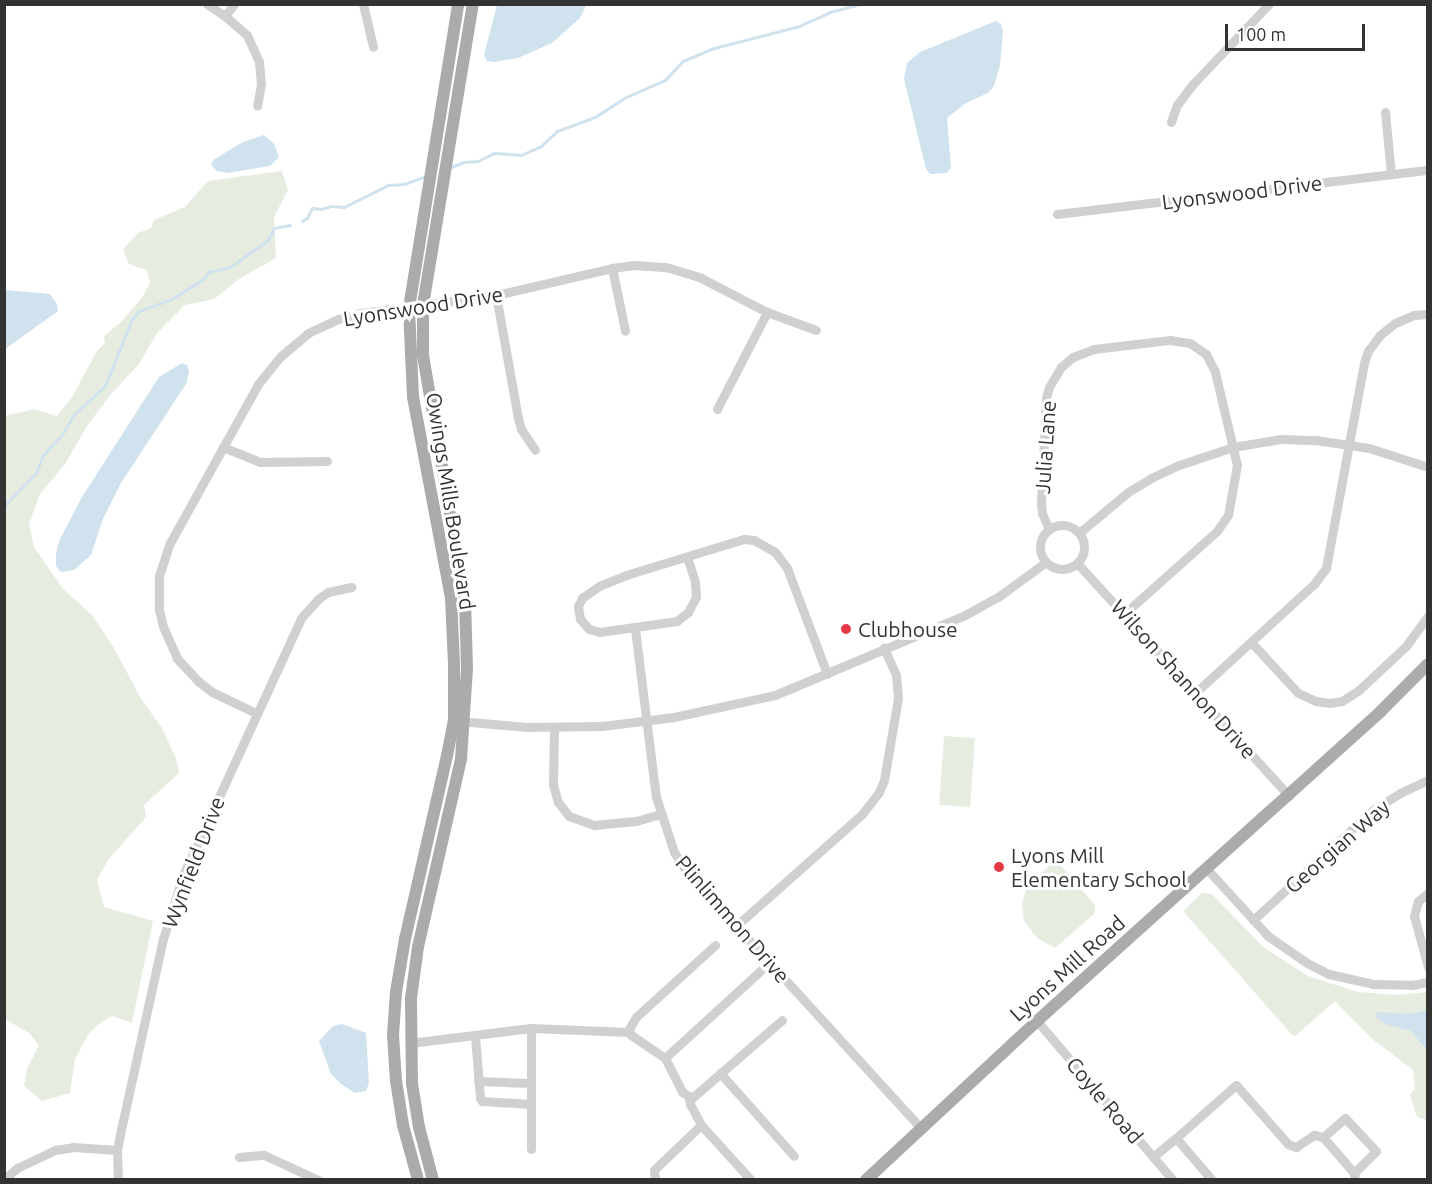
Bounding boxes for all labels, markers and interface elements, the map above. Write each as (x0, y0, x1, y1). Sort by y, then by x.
scale bar (1228, 12, 1368, 50)
text: 100 m (1236, 24, 1286, 44)
street label: Lyonswood Drive (1160, 170, 1324, 214)
street label: Lyonswood Drive (341, 281, 505, 331)
street label: Owings Mills Boulevard (421, 390, 481, 612)
street label: Julia Lane (1029, 399, 1061, 495)
street label: Wilson Shannon Drive (1106, 594, 1262, 764)
place label: Clubhouse (858, 616, 958, 642)
marker: Clubhouse (839, 622, 853, 636)
street label: Wynfield Drive (156, 793, 230, 931)
street label: Georgian Way (1280, 794, 1394, 898)
place label: Lyons Mill Elementary School (1011, 842, 1187, 892)
street label: Plinlimmon Drive (671, 850, 795, 988)
marker: Lyons Mill Elementary School (992, 860, 1006, 874)
street label: Lyons Mill Road (1004, 910, 1130, 1026)
street label: Coyle Road (1061, 1051, 1149, 1149)

